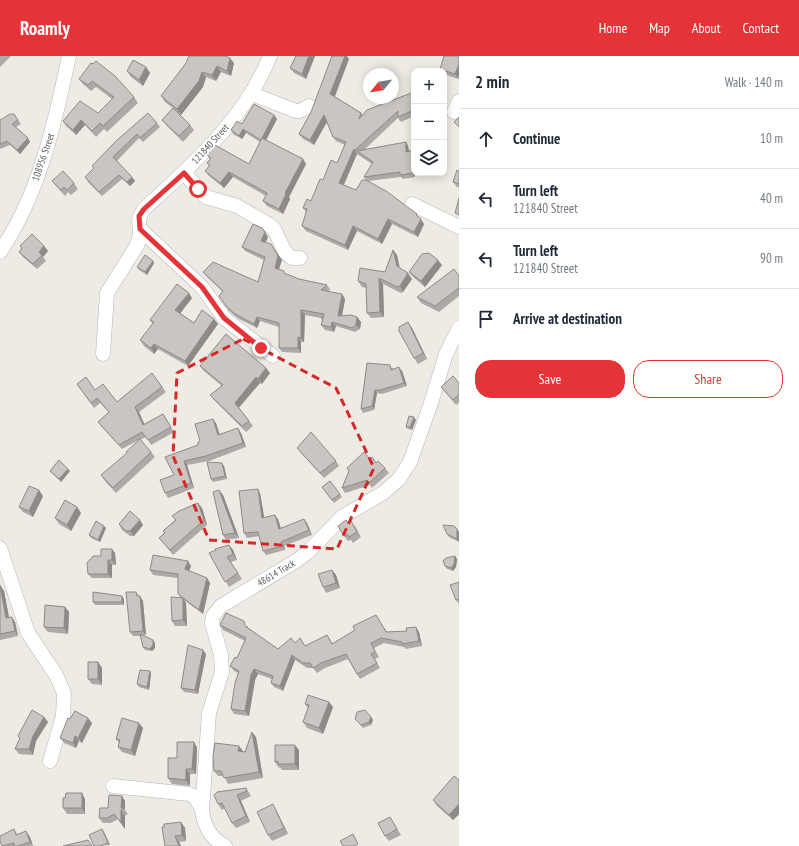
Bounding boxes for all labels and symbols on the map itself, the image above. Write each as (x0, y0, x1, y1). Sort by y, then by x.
north arrow (363, 68, 399, 104)
street label: 121840 Street (188, 121, 232, 167)
street label: 108956 Street (29, 131, 57, 183)
route start (189, 180, 207, 198)
route end (252, 339, 270, 357)
street label: 48614 Track (255, 557, 298, 589)

